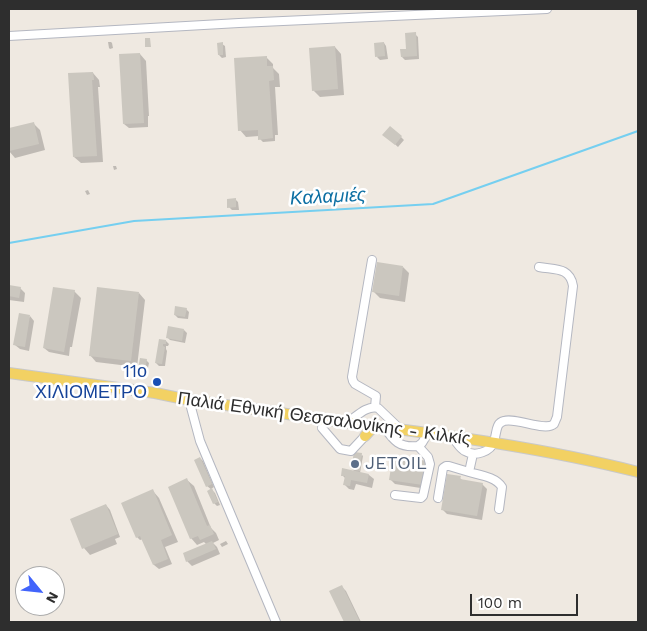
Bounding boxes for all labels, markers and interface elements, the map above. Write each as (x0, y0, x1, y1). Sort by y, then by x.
water label: Καλαμιές (289, 184, 367, 210)
place label: 11ο ΧΙΛΙΟΜΕΤΡΟ (35, 361, 147, 404)
marker: 11ο ΧΙΛΙΟΜΕΤΡΟ (151, 376, 163, 388)
street label: Παλιά Εθνική Θεσσαλονίκης - Κιλκίς (176, 388, 472, 450)
place label: JETOIL (365, 453, 427, 475)
marker: JETOIL (349, 458, 361, 470)
north arrow (15, 566, 65, 616)
scale bar (472, 584, 580, 616)
text: N (43, 589, 62, 606)
text: 100 m (478, 594, 522, 612)

